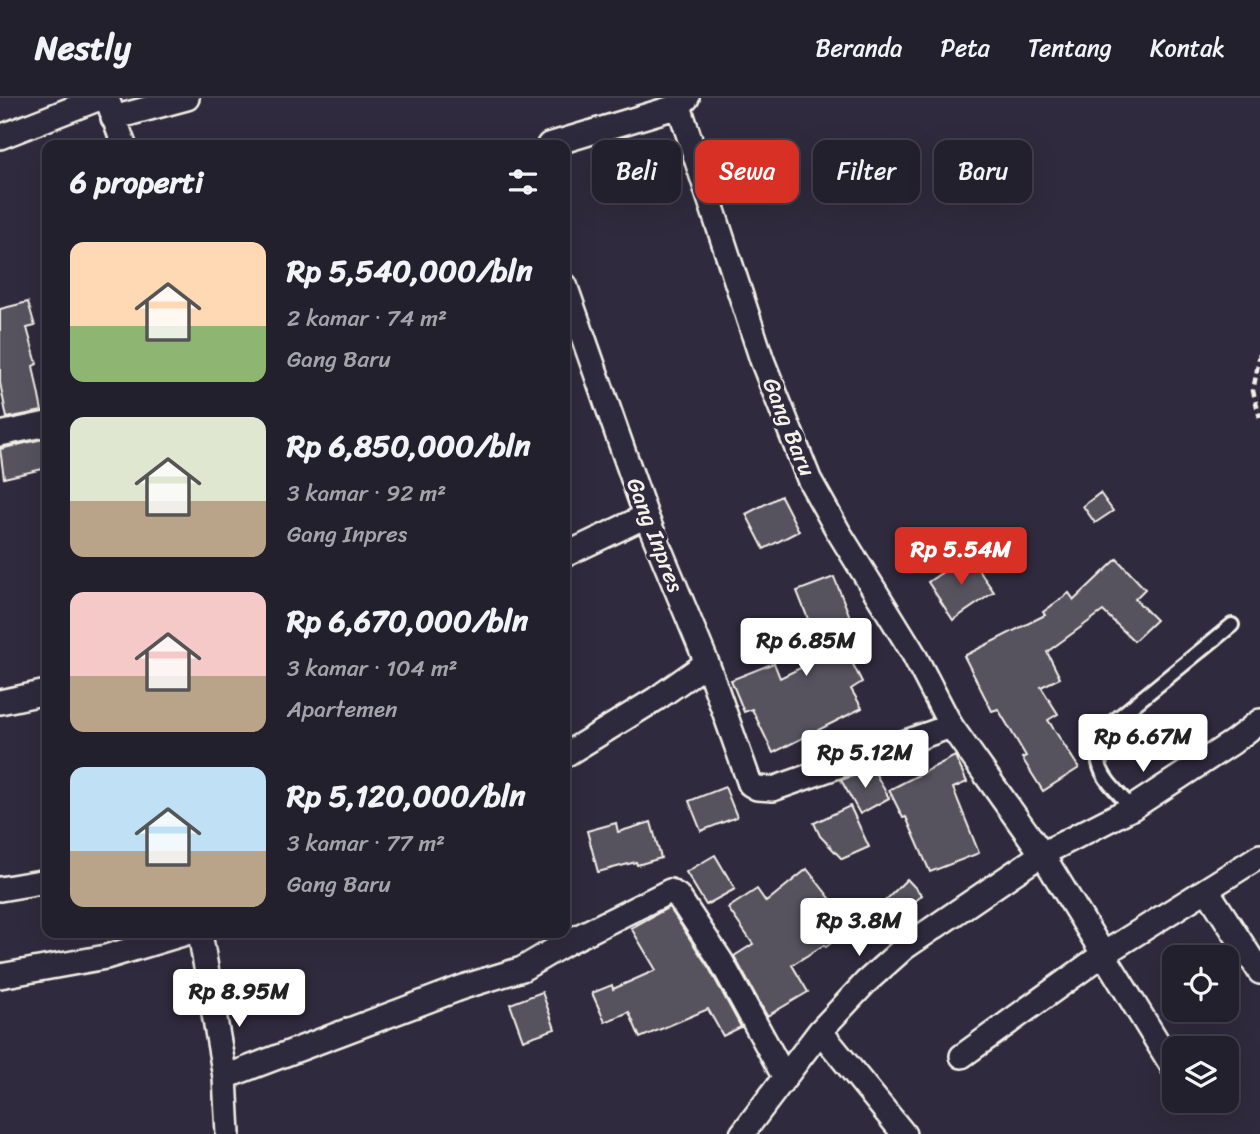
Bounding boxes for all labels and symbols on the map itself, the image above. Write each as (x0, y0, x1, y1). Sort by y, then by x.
street label: Gang Baru (751, 371, 827, 483)
street label: Gang Inpres (614, 472, 696, 599)
pin: Rp 5.54M (889, 528, 1033, 587)
pin: Rp 6.85M (734, 618, 878, 678)
pin: Rp 6.67M (1071, 714, 1215, 774)
pin: Rp 5.12M (793, 730, 937, 790)
pin: Rp 3.8M (794, 898, 924, 958)
pin: Rp 8.95M (167, 970, 311, 1029)

